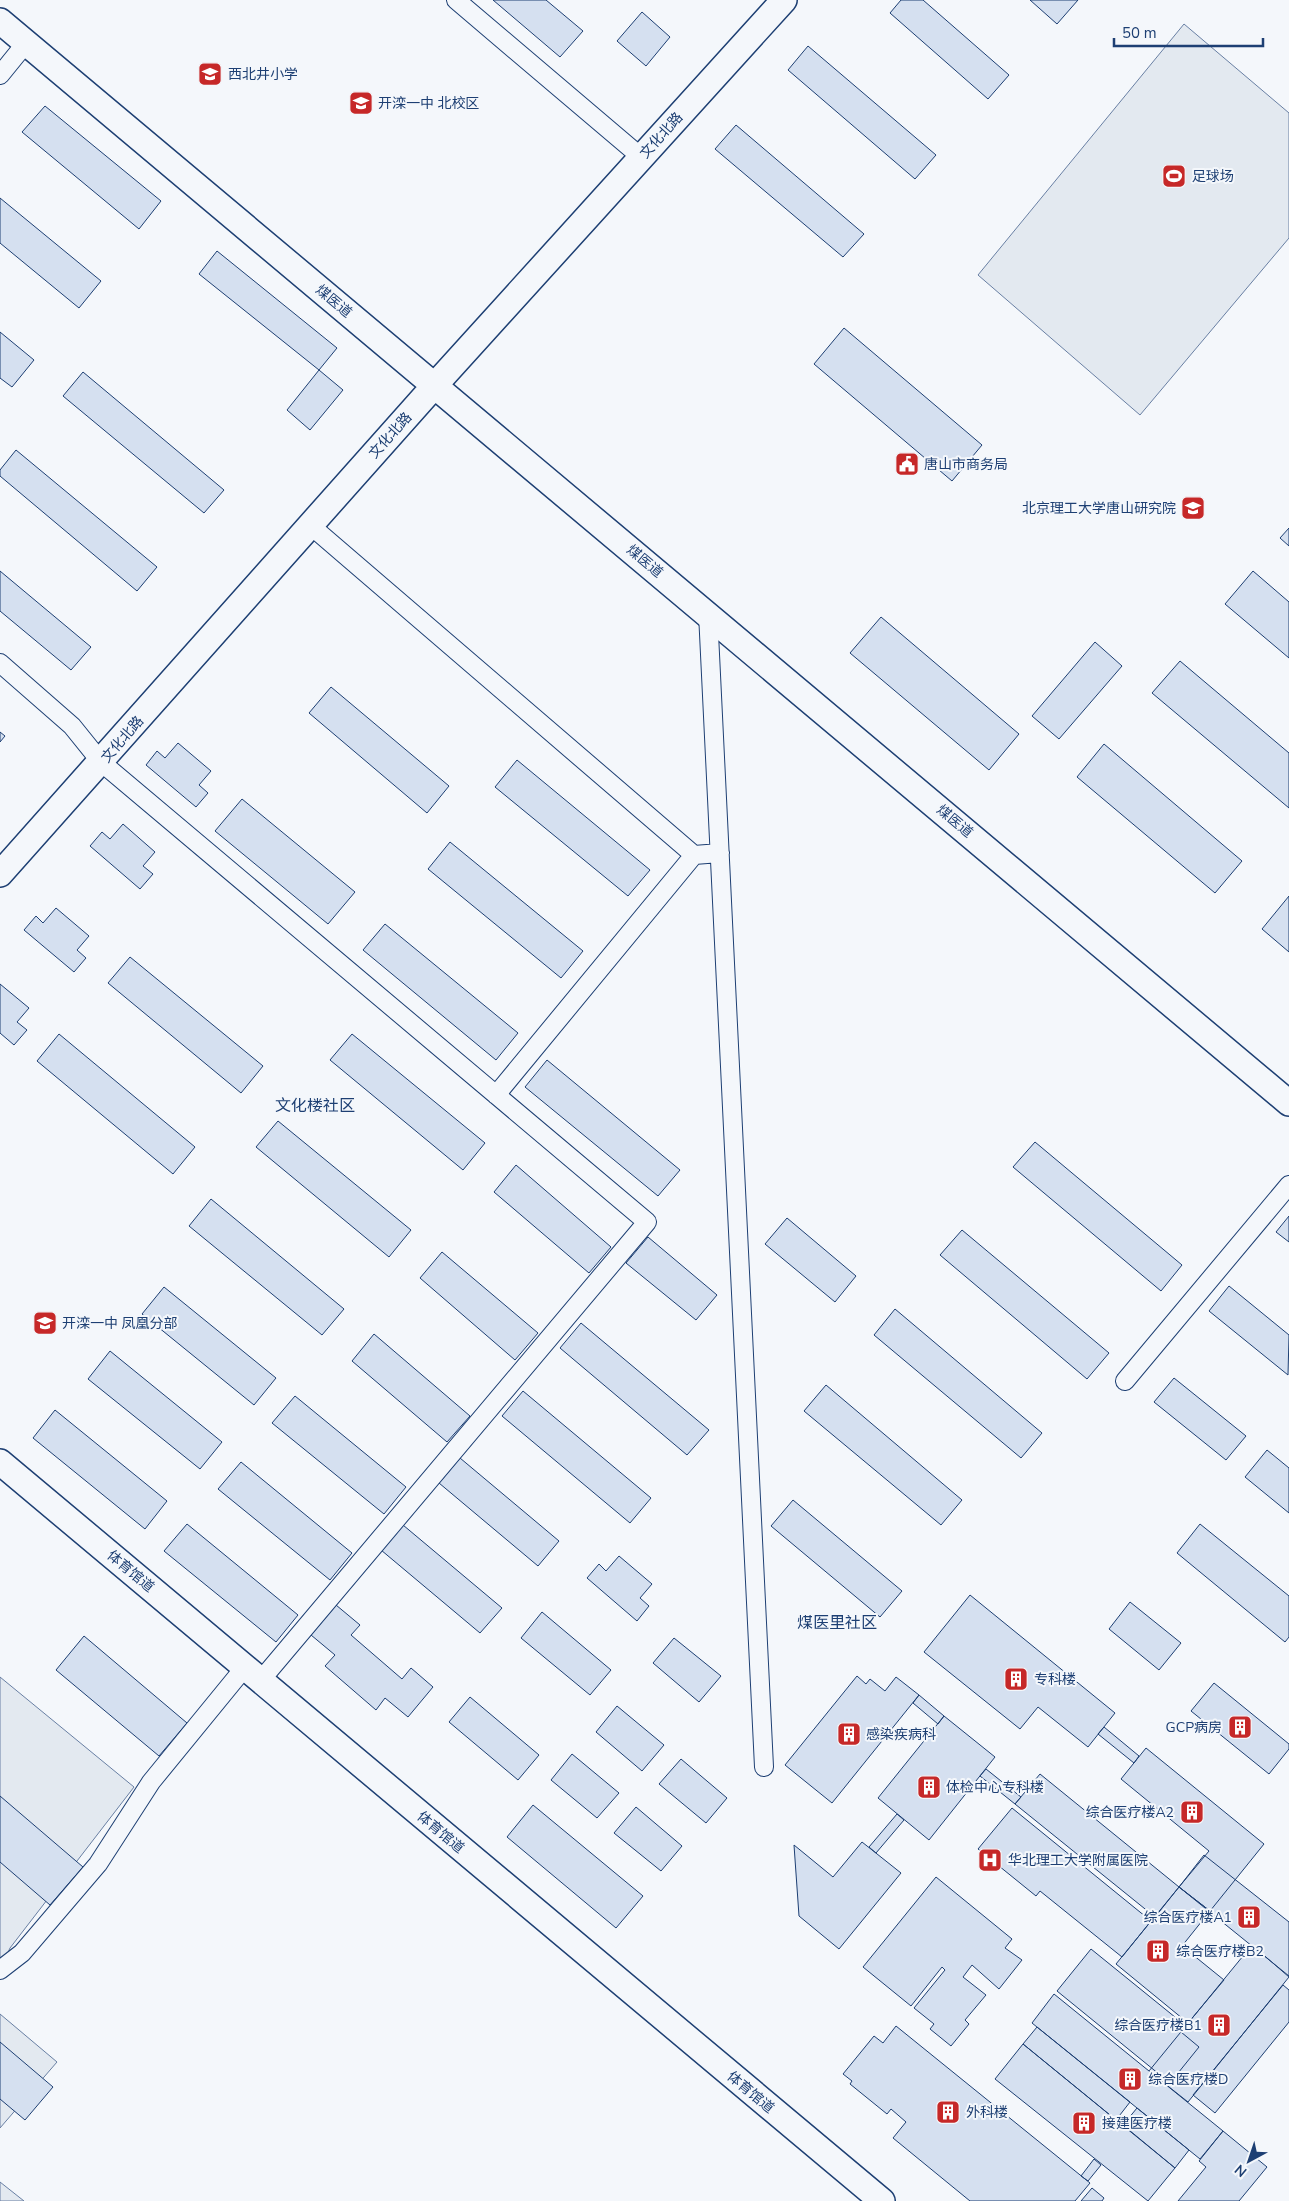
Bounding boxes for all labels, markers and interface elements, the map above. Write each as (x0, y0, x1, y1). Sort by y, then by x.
scale bar (1114, 15, 1263, 47)
text: 50 m (1122, 23, 1157, 43)
school or university icon: 西北井小学 (197, 61, 223, 87)
place label: 西北井小学 (228, 65, 298, 84)
school or university icon: 开滦一中 北校区 (348, 90, 374, 116)
place label: 开滦一中 北校区 (378, 94, 480, 113)
street label: 文化北路 (636, 108, 687, 162)
sports icon: 足球场 (1161, 163, 1187, 189)
place label: 足球场 (1192, 167, 1234, 186)
street label: 煤医道 (311, 281, 356, 322)
street label: 文化北路 (365, 408, 416, 462)
public building icon: 唐山市商务局 (894, 451, 920, 477)
place label: 唐山市商务局 (924, 455, 1008, 474)
school or university icon: 北京理工大学唐山研究院 (1180, 495, 1206, 521)
place label: 北京理工大学唐山研究院 (1022, 499, 1176, 518)
street label: 煤医道 (622, 541, 667, 582)
street label: 文化北路 (97, 712, 148, 767)
street label: 煤医道 (932, 801, 977, 842)
district label: 文化楼社区 (275, 1095, 355, 1117)
school or university icon: 开滦一中 凤凰分部 (32, 1310, 58, 1336)
place label: 开滦一中 凤凰分部 (62, 1314, 178, 1333)
street label: 体育馆道 (103, 1546, 158, 1597)
district label: 煤医里社区 (797, 1612, 877, 1634)
building icon: 专科楼 (1003, 1666, 1029, 1692)
place label: 专科楼 (1034, 1670, 1076, 1689)
building icon: GCP病房 (1227, 1714, 1253, 1740)
place label: GCP病房 (1166, 1718, 1222, 1737)
building icon: 感染疾病科 (836, 1721, 862, 1747)
place label: 感染疾病科 (866, 1725, 936, 1744)
building icon: 体检中心专科楼 (916, 1774, 942, 1800)
place label: 体检中心专科楼 (946, 1778, 1044, 1797)
building icon: 综合医疗楼A2 (1179, 1799, 1205, 1825)
place label: 综合医疗楼A2 (1085, 1803, 1174, 1822)
street label: 体育馆道 (413, 1807, 468, 1858)
hospital icon: 华北理工大学附属医院 (977, 1847, 1003, 1873)
place label: 华北理工大学附属医院 (1008, 1851, 1148, 1870)
building icon: 综合医疗楼A1 (1236, 1904, 1262, 1930)
place label: 综合医疗楼A1 (1143, 1908, 1232, 1927)
building icon: 综合医疗楼B2 (1145, 1938, 1171, 1964)
place label: 综合医疗楼B2 (1176, 1942, 1264, 1961)
building icon: 综合医疗楼B1 (1206, 2012, 1232, 2038)
place label: 综合医疗楼B1 (1114, 2016, 1202, 2035)
building icon: 综合医疗楼D (1117, 2066, 1143, 2092)
street label: 体育馆道 (723, 2067, 778, 2118)
place label: 综合医疗楼D (1148, 2070, 1228, 2089)
building icon: 外科楼 (935, 2099, 961, 2125)
place label: 外科楼 (966, 2103, 1008, 2122)
building icon: 接建医疗楼 (1071, 2110, 1097, 2136)
place label: 接建医疗楼 (1102, 2114, 1172, 2133)
north arrow (1224, 2136, 1274, 2186)
text: N (1231, 2160, 1251, 2181)

